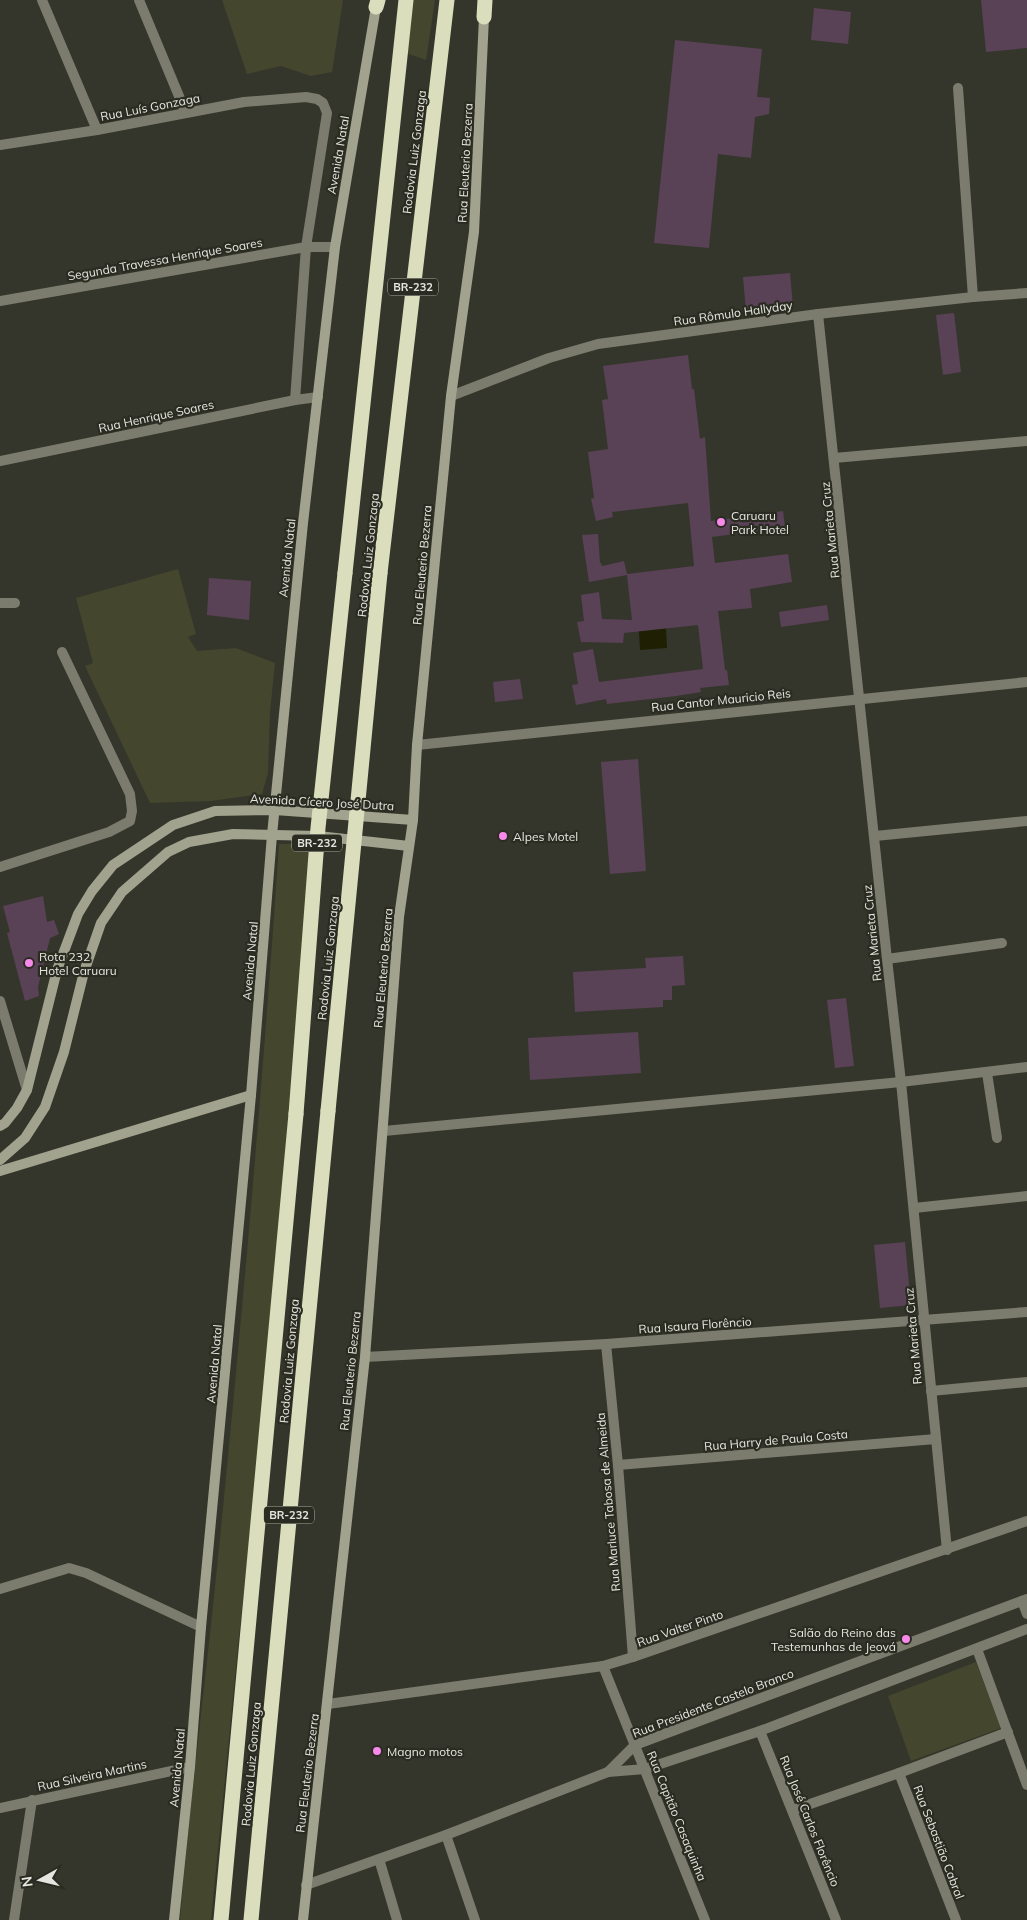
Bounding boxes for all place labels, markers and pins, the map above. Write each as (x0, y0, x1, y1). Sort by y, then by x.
place label: Caruaru Park Hotel (731, 508, 789, 537)
marker: Caruaru Park Hotel (715, 516, 727, 528)
place label: Alpes Motel (513, 829, 578, 844)
marker: Alpes Motel (497, 830, 509, 842)
place label: Rota 232 Hotel Caruaru (39, 949, 117, 978)
marker: Rota 232 Hotel Caruaru (23, 957, 35, 969)
place label: Salão do Reino das Testemunhas de Jeová (771, 1625, 896, 1654)
marker: Salão do Reino das Testemunhas de Jeová (900, 1633, 912, 1645)
place label: Magno motos (387, 1744, 463, 1759)
marker: Magno motos (371, 1745, 383, 1757)

